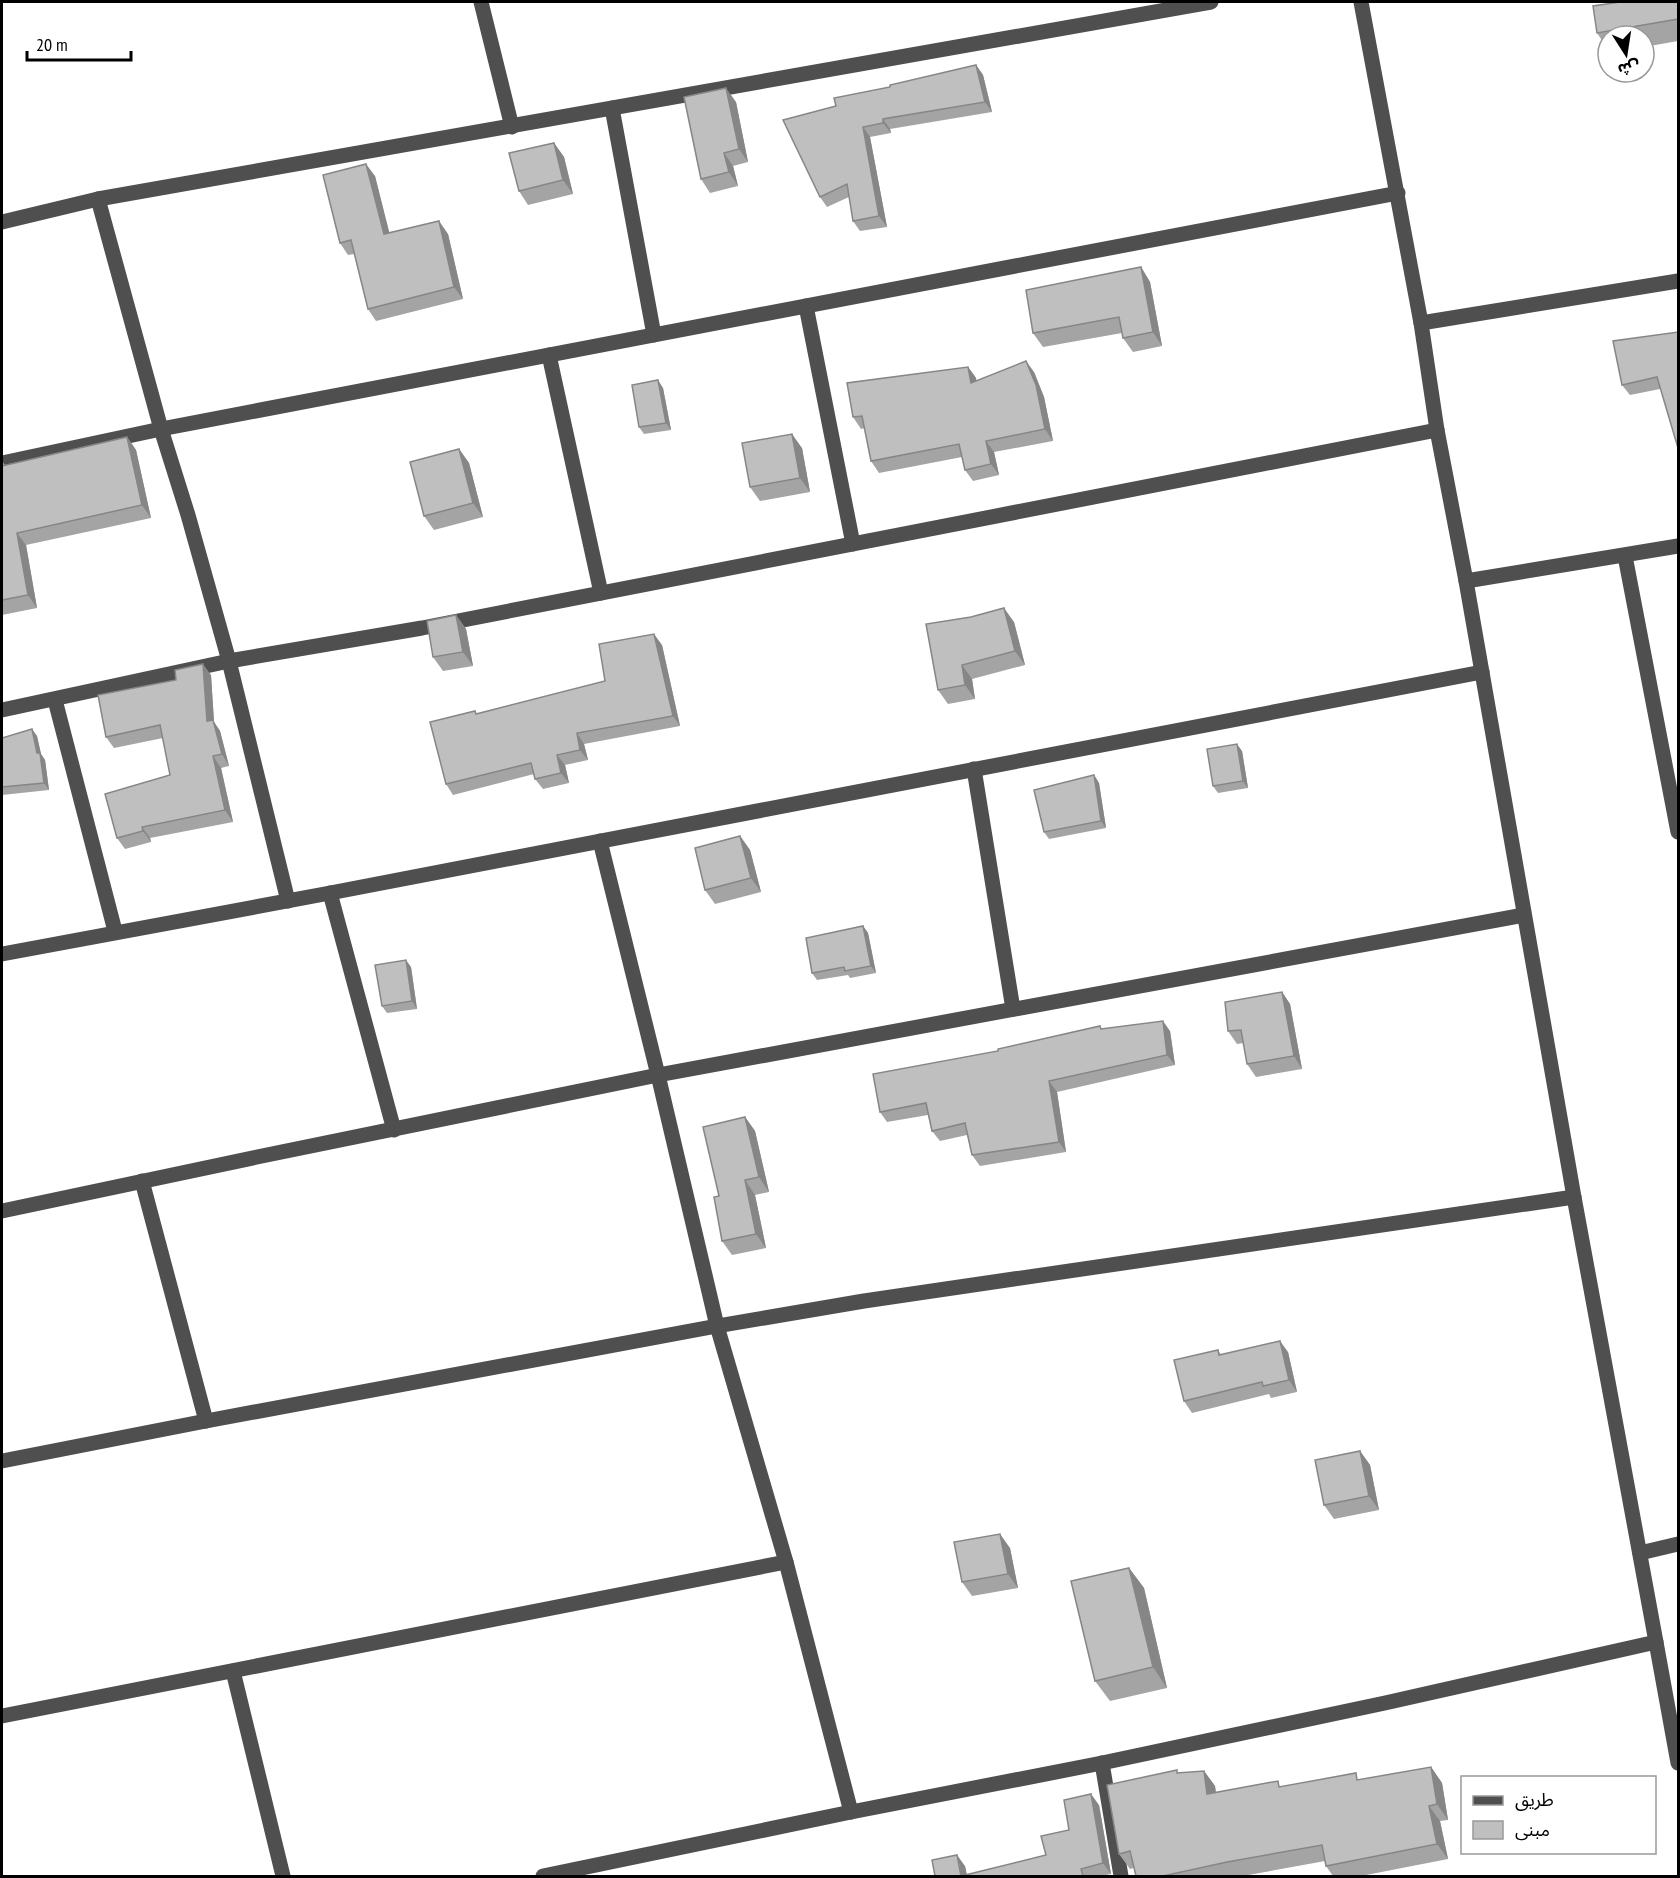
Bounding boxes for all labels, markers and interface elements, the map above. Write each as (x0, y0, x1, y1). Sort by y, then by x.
scale bar (27, 24, 130, 62)
north arrow (1596, 24, 1656, 84)
text: 20 m (36, 33, 68, 56)
text: ش (1616, 57, 1642, 81)
legend (1461, 1776, 1656, 1854)
text: طريق (1515, 1788, 1554, 1811)
text: مبنى (1515, 1818, 1550, 1841)

